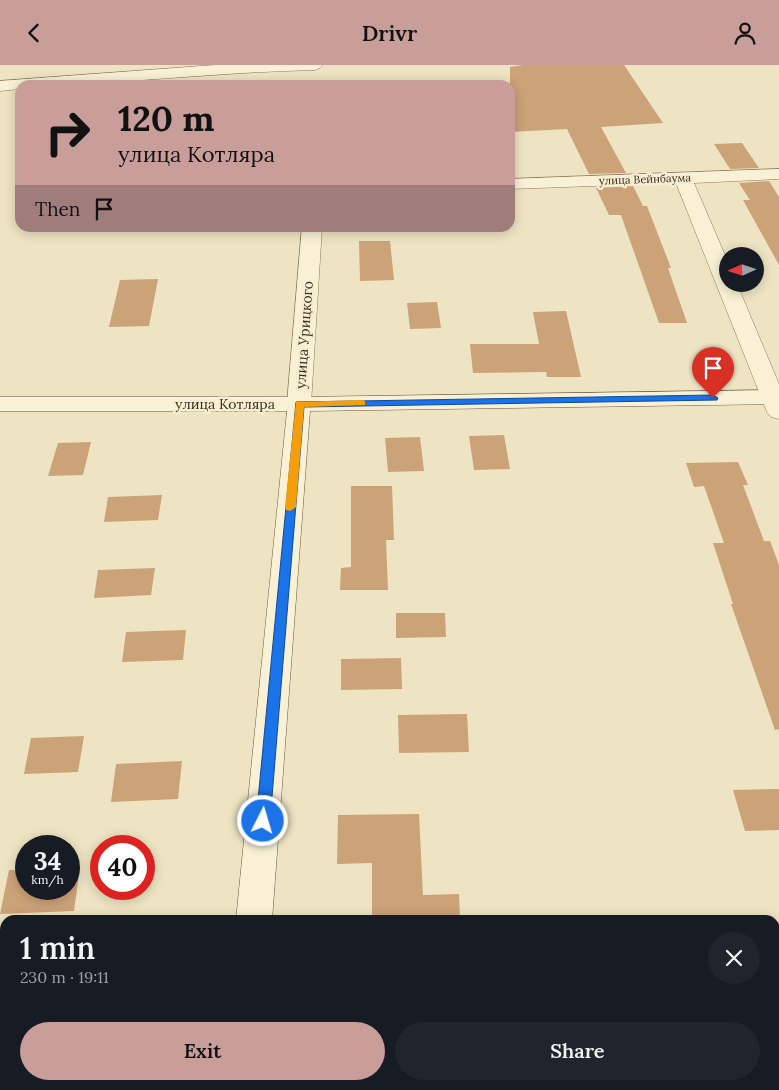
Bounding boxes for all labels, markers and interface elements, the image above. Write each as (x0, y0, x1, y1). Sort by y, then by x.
icon: back (20, 19, 48, 47)
text: Drivr (362, 19, 417, 47)
icon: person (731, 19, 759, 47)
text: 120 m (118, 96, 215, 141)
icon: right (35, 100, 100, 165)
text: улица Котляра (118, 140, 275, 168)
street label: улица Вейнбаума (599, 170, 692, 188)
icon: arrive (90, 195, 118, 223)
text: Then (35, 197, 80, 221)
north arrow (719, 247, 764, 293)
map controls (719, 247, 764, 292)
street label: улица Урицкого (291, 280, 317, 390)
pin (692, 347, 734, 398)
icon: arrive (699, 354, 727, 382)
street label: улица Котляра (175, 395, 275, 413)
position arrow (236, 794, 288, 846)
speed limit sign: 40 (90, 835, 155, 900)
text: 34 (34, 845, 61, 877)
text: km/h (31, 872, 64, 887)
text: 1 min (20, 929, 95, 967)
button: close (708, 932, 760, 984)
text: 230 m · 19:11 (20, 967, 109, 987)
button: Exit (20, 1022, 385, 1080)
button: Share (395, 1022, 760, 1080)

